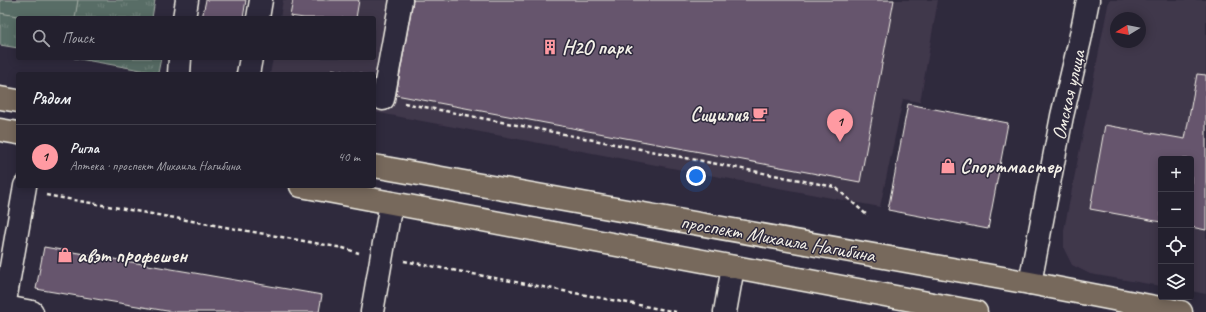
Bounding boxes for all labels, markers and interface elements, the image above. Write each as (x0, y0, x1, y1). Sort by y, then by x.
north arrow (1110, 12, 1146, 48)
search box (16, 16, 376, 60)
icon: search (30, 27, 52, 49)
text: Поиск (62, 29, 94, 48)
place label: H2O парк (562, 35, 633, 60)
building icon: H2O парк (541, 38, 559, 56)
street label: Омская улица (1046, 46, 1091, 142)
text: Рядом (32, 88, 70, 109)
place label: Сицилия (690, 102, 750, 127)
cafe icon: Сицилия (751, 105, 769, 123)
pin: 1 (827, 109, 853, 142)
text: Ригла (70, 139, 99, 158)
text: 1 (42, 149, 48, 165)
text: 40 m (338, 149, 360, 165)
place label: Спортмастер (960, 154, 1062, 179)
map controls (1158, 156, 1194, 300)
button: + (1158, 156, 1194, 192)
shop icon: Спортмастер (939, 157, 957, 175)
text: Аптека · проспект Михаила Нагибина (70, 158, 241, 174)
your location (686, 166, 706, 186)
button: − (1158, 192, 1194, 228)
street label: проспект Михаила Нагибина (679, 209, 878, 268)
button: locate (1158, 228, 1194, 264)
place label: авэт профешен (77, 243, 189, 268)
shop icon: авэт профешен (56, 246, 74, 264)
button: layers (1158, 264, 1194, 300)

